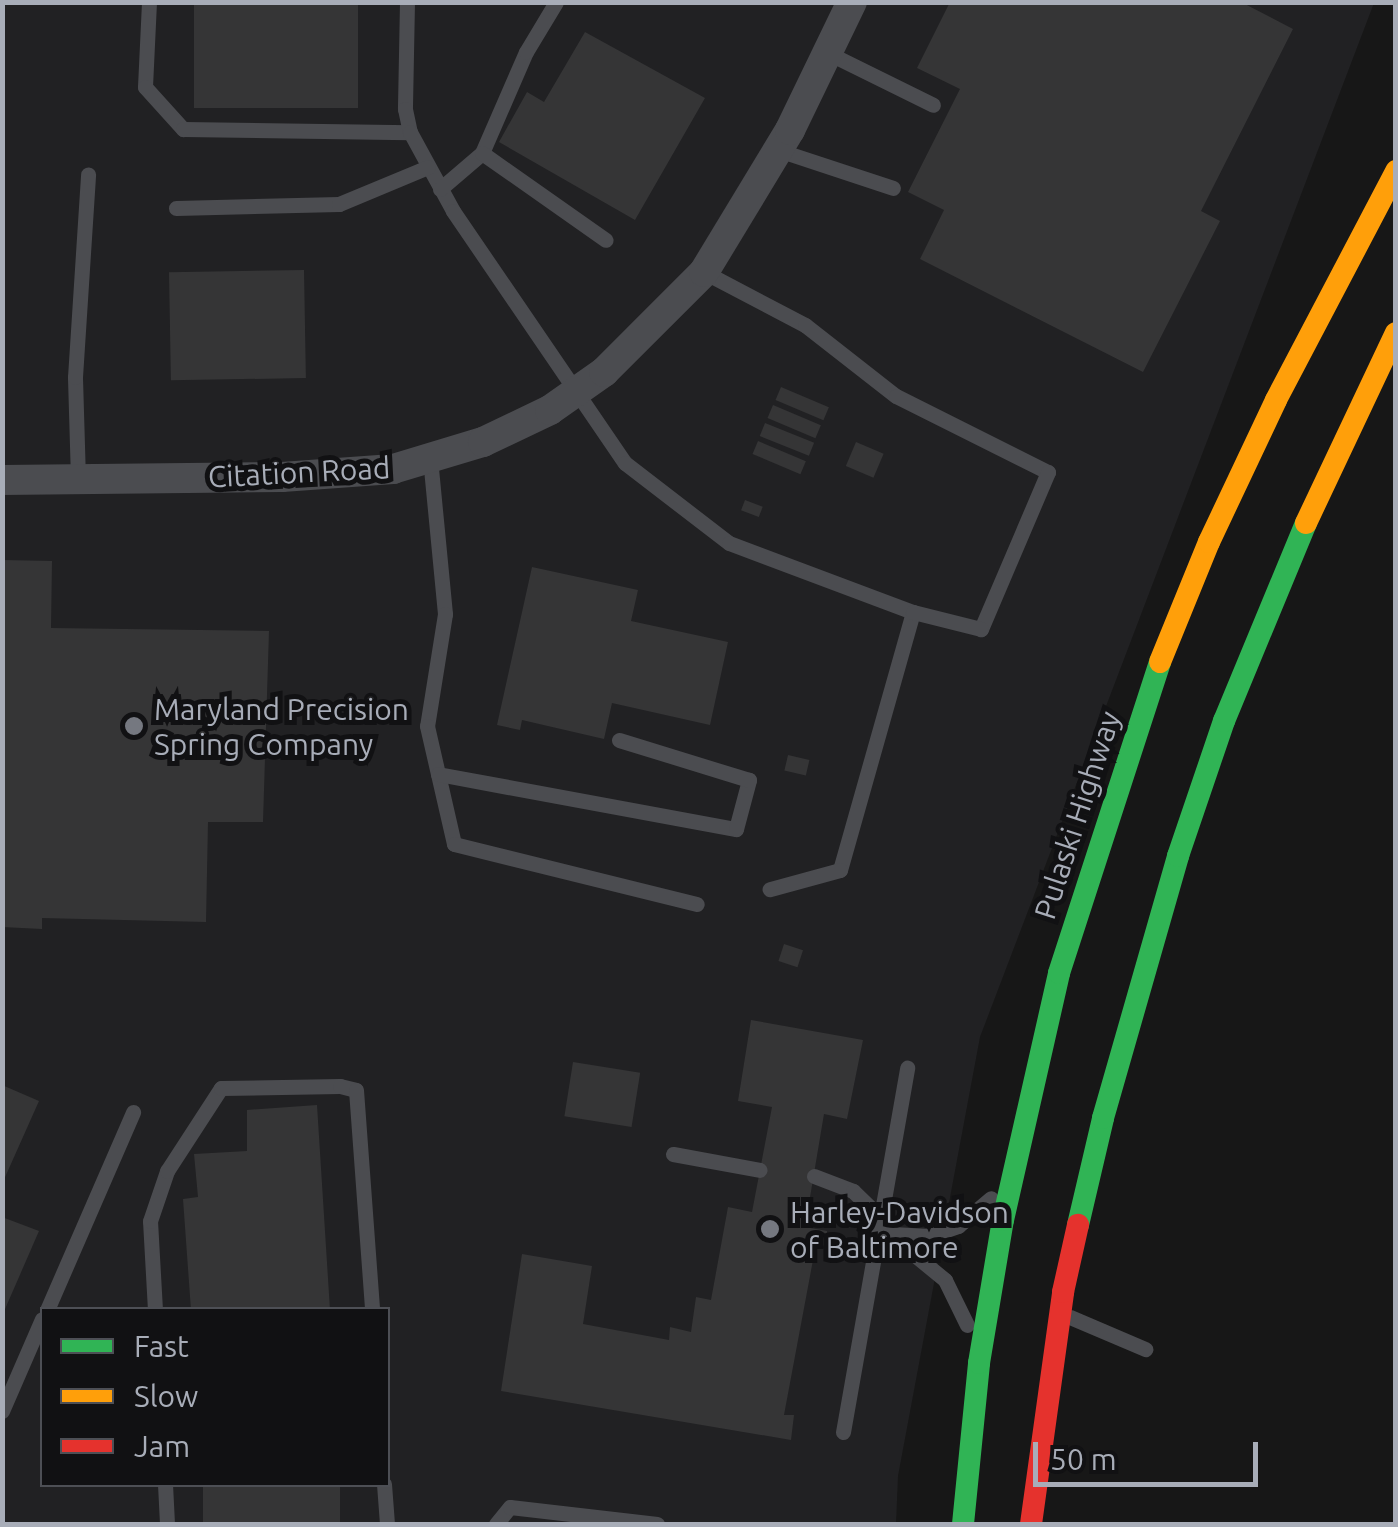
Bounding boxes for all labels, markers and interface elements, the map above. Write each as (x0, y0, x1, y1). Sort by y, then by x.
street label: Citation Road (207, 449, 391, 495)
place label: Maryland Precision Spring Company (154, 691, 409, 762)
street label: Pulaski Highway (1026, 707, 1128, 923)
marker: Maryland Precision Spring Company (123, 715, 145, 737)
place label: Harley-Davidson of Baltimore (790, 1194, 1009, 1264)
marker: Harley-Davidson of Baltimore (759, 1218, 781, 1240)
legend (40, 1307, 390, 1487)
text: Fast (134, 1329, 189, 1363)
text: Slow (134, 1379, 198, 1413)
scale bar (1038, 1422, 1263, 1484)
text: Jam (134, 1429, 190, 1463)
text: 50 m (1050, 1442, 1117, 1476)

